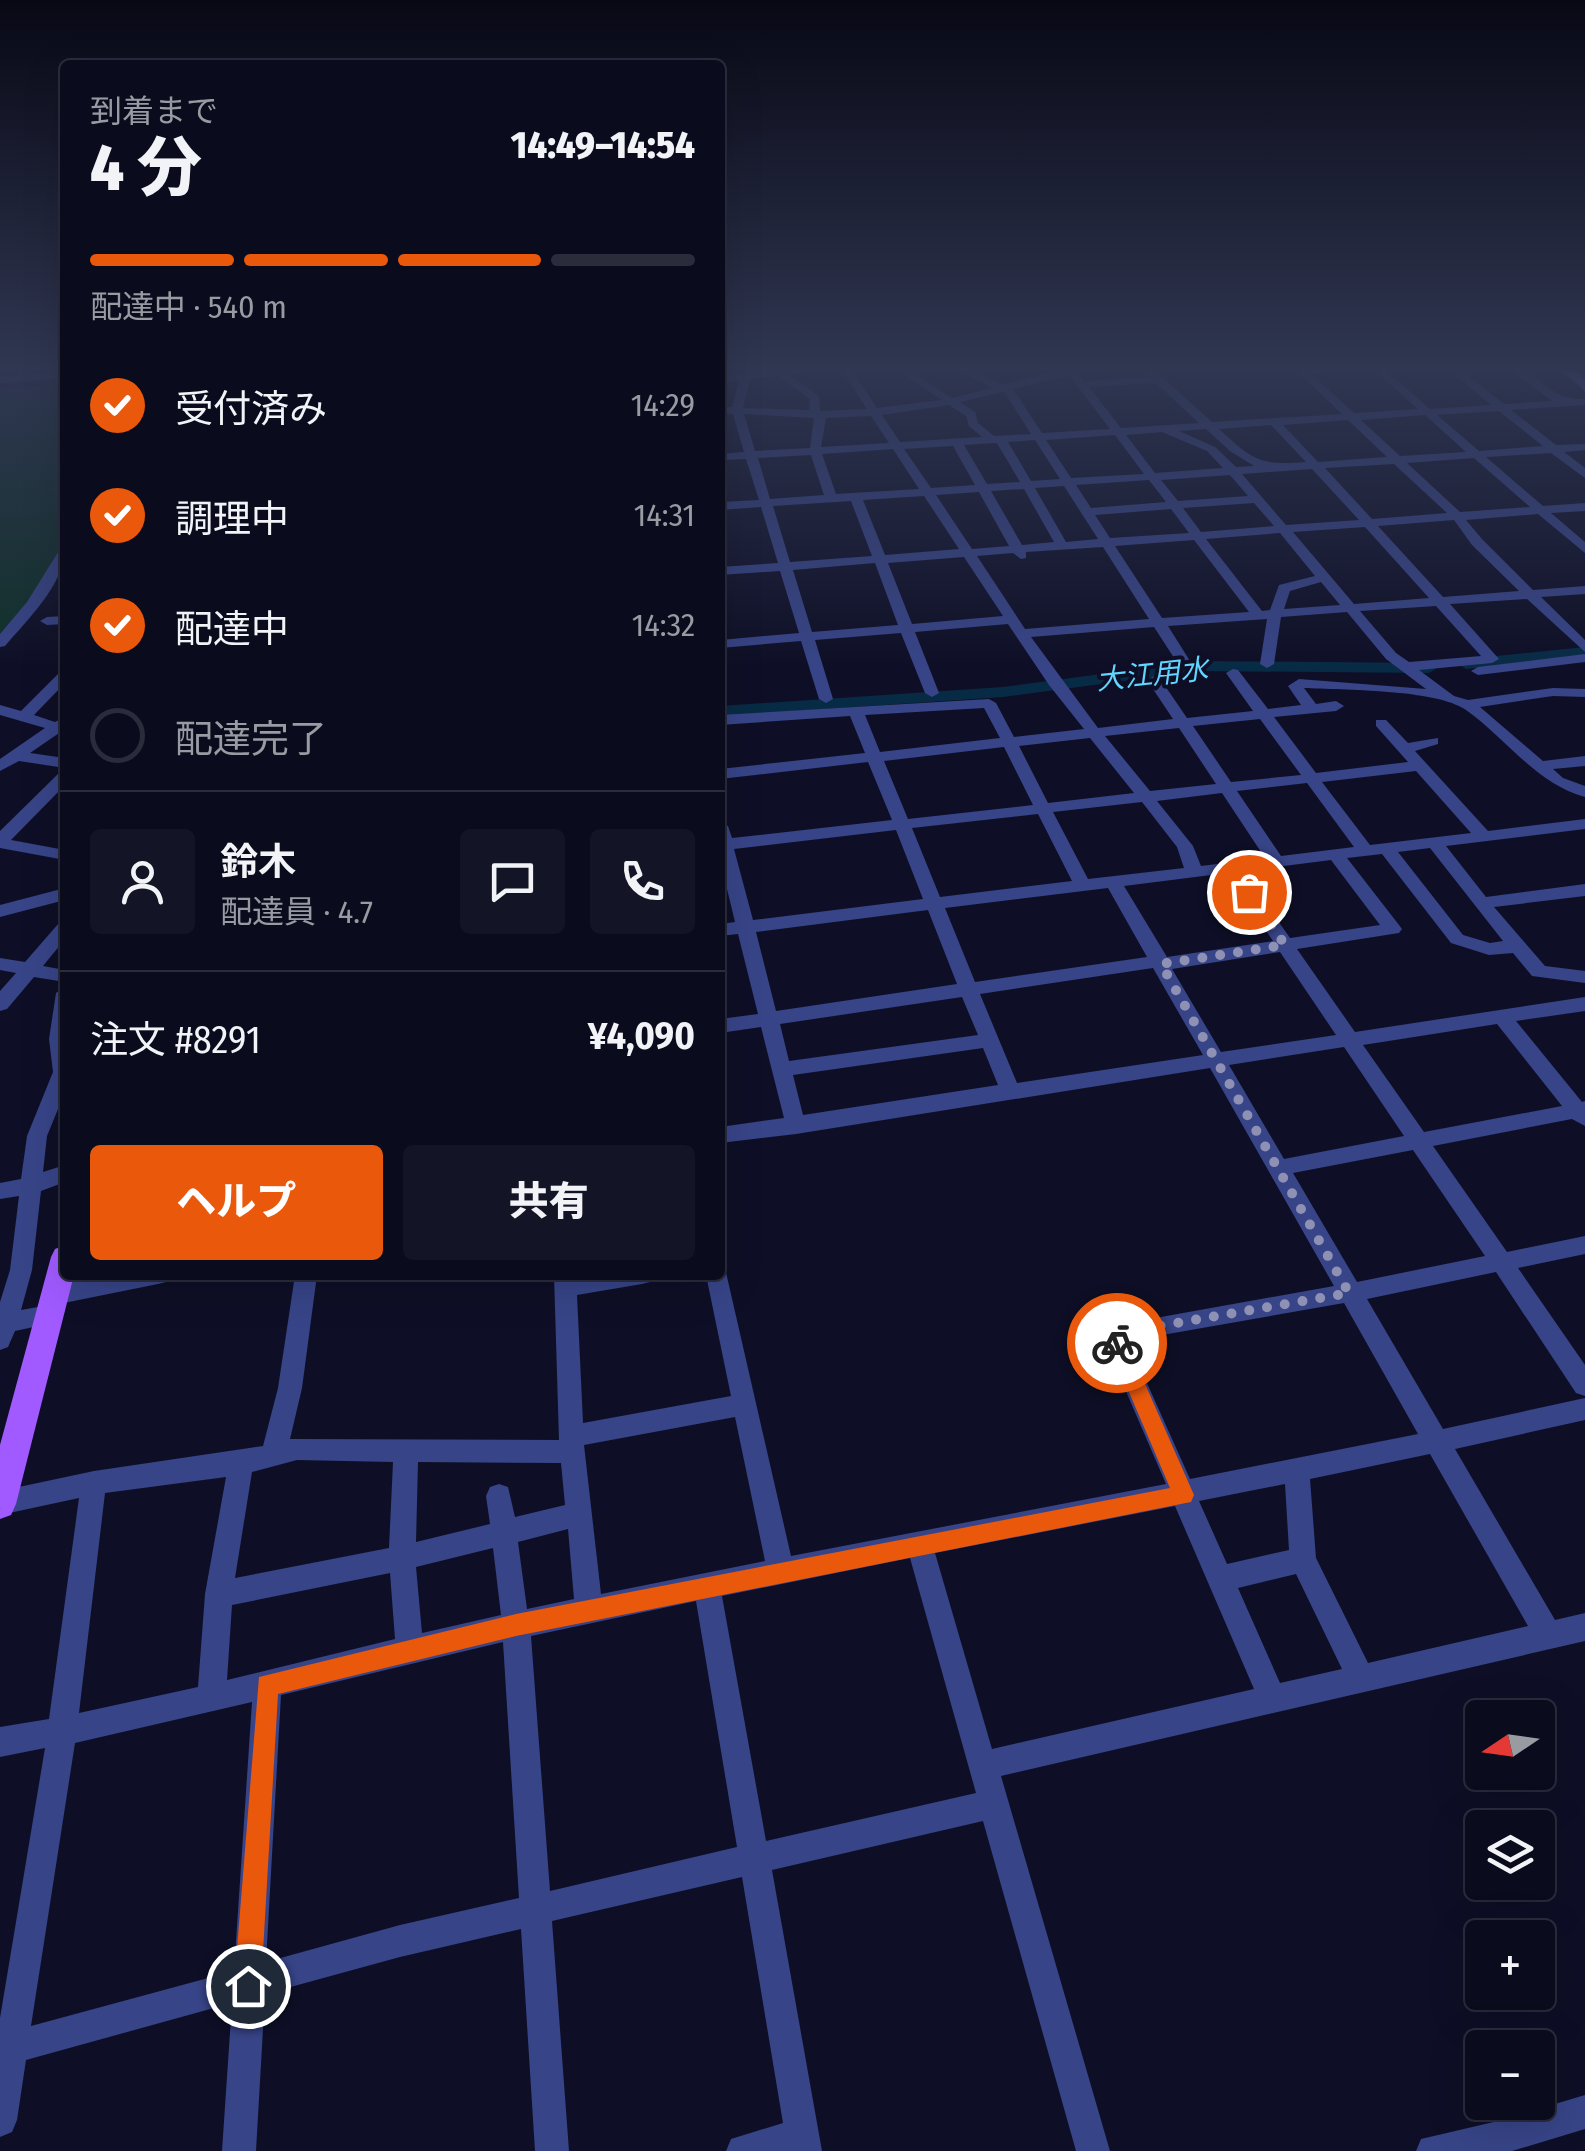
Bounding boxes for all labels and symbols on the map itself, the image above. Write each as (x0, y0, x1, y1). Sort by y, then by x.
water label: 大江用水 (1095, 652, 1212, 697)
pin (1207, 850, 1292, 935)
courier (1067, 1293, 1167, 1393)
north arrow (1465, 1700, 1555, 1790)
pin (206, 1944, 291, 2029)

